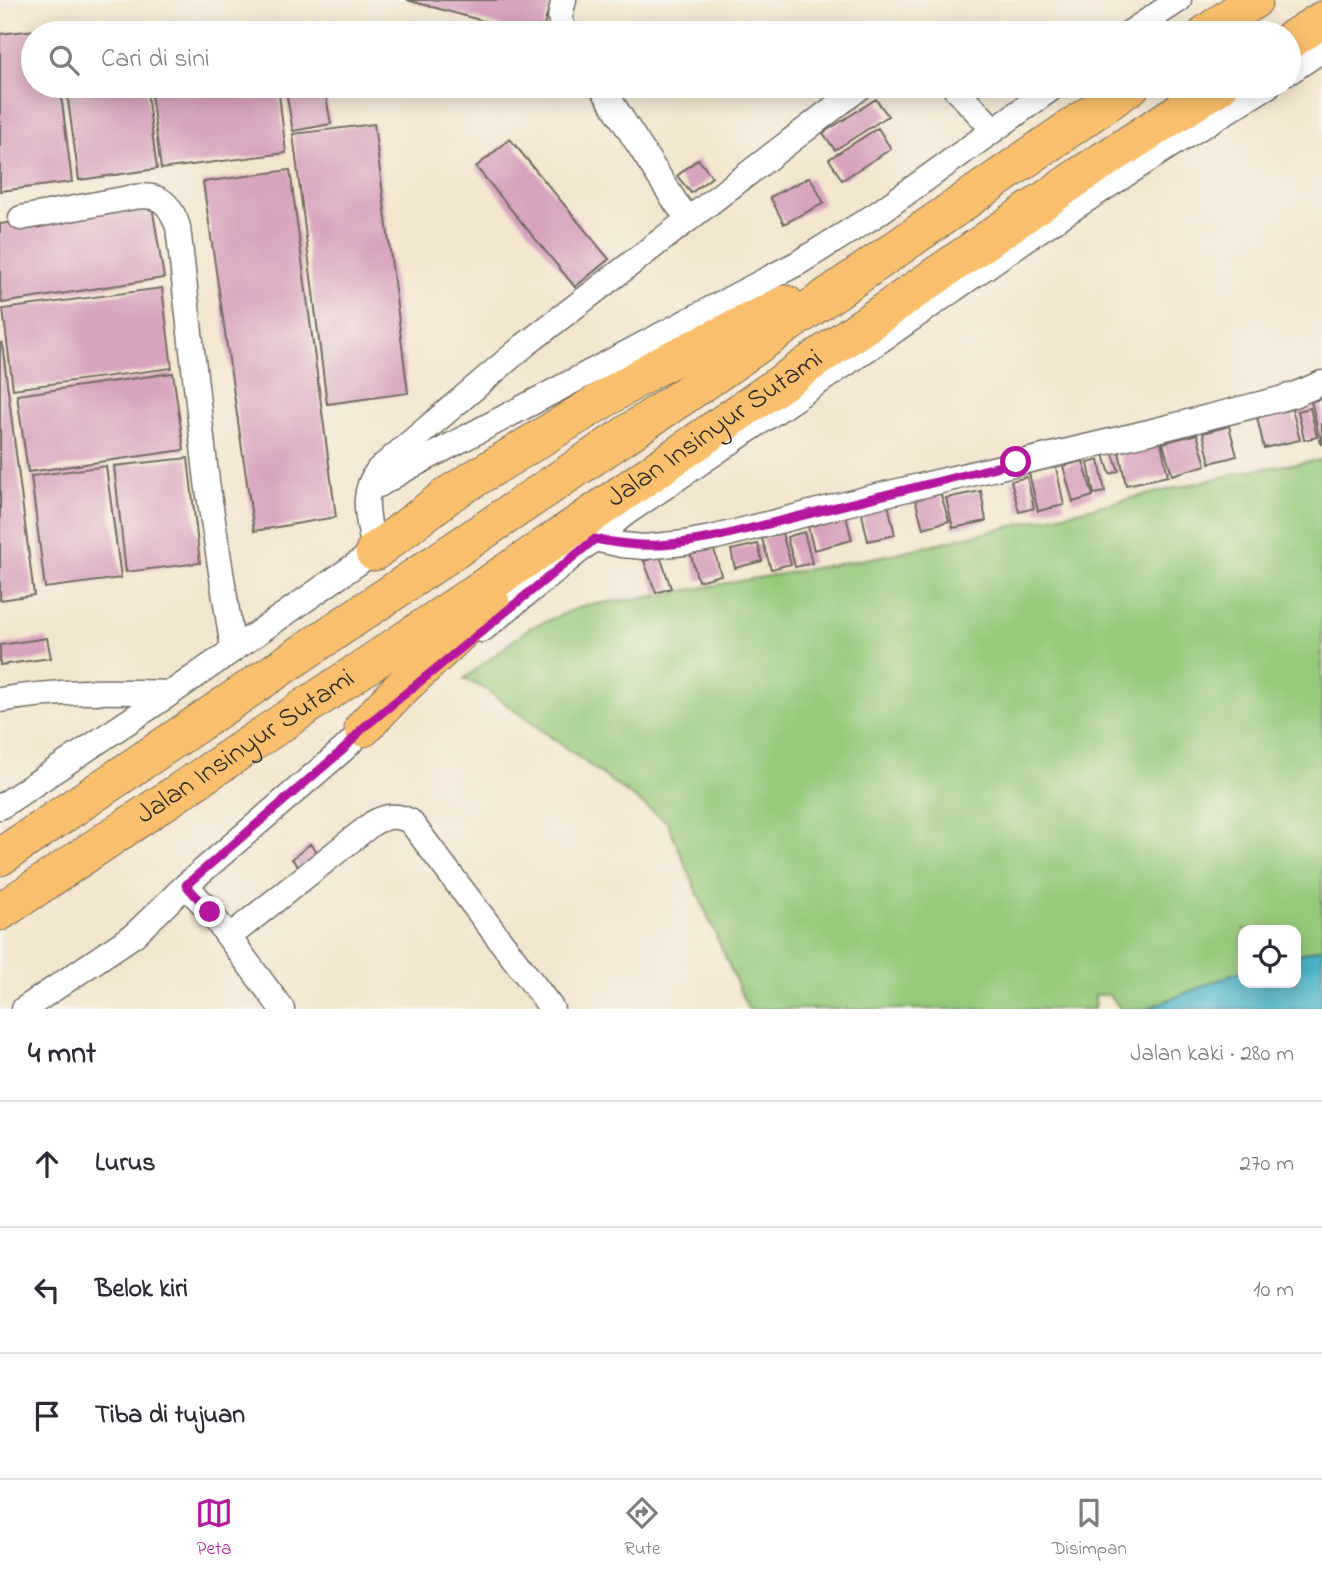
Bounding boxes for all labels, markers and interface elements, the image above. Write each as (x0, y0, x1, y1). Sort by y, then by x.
search box (21, 21, 1301, 98)
icon: search (45, 41, 83, 79)
text: Cari di sini (101, 41, 210, 79)
street label: Jalan Insinyur Sutami (598, 339, 832, 519)
route start (1000, 446, 1031, 477)
street label: Jalan Insinyur Sutami (128, 659, 363, 835)
route end (194, 896, 225, 927)
map controls (1238, 925, 1301, 988)
button: locate (1238, 925, 1301, 988)
text: 4 mnt (28, 1033, 96, 1077)
text: Jalan kaki · 280 m (1130, 1038, 1294, 1071)
icon: ahead (28, 1145, 66, 1183)
text: Lurus (95, 1145, 156, 1183)
text: 270 m (1240, 1148, 1294, 1181)
icon: left (28, 1271, 66, 1309)
text: Belok kiri (95, 1271, 188, 1309)
text: 10 m (1253, 1274, 1294, 1307)
icon: arrive (28, 1397, 66, 1435)
text: Tiba di tujuan (95, 1397, 245, 1435)
tab: Peta (195, 1494, 233, 1563)
tab: Rute (623, 1494, 661, 1563)
tab: Disimpan (1052, 1494, 1127, 1563)

